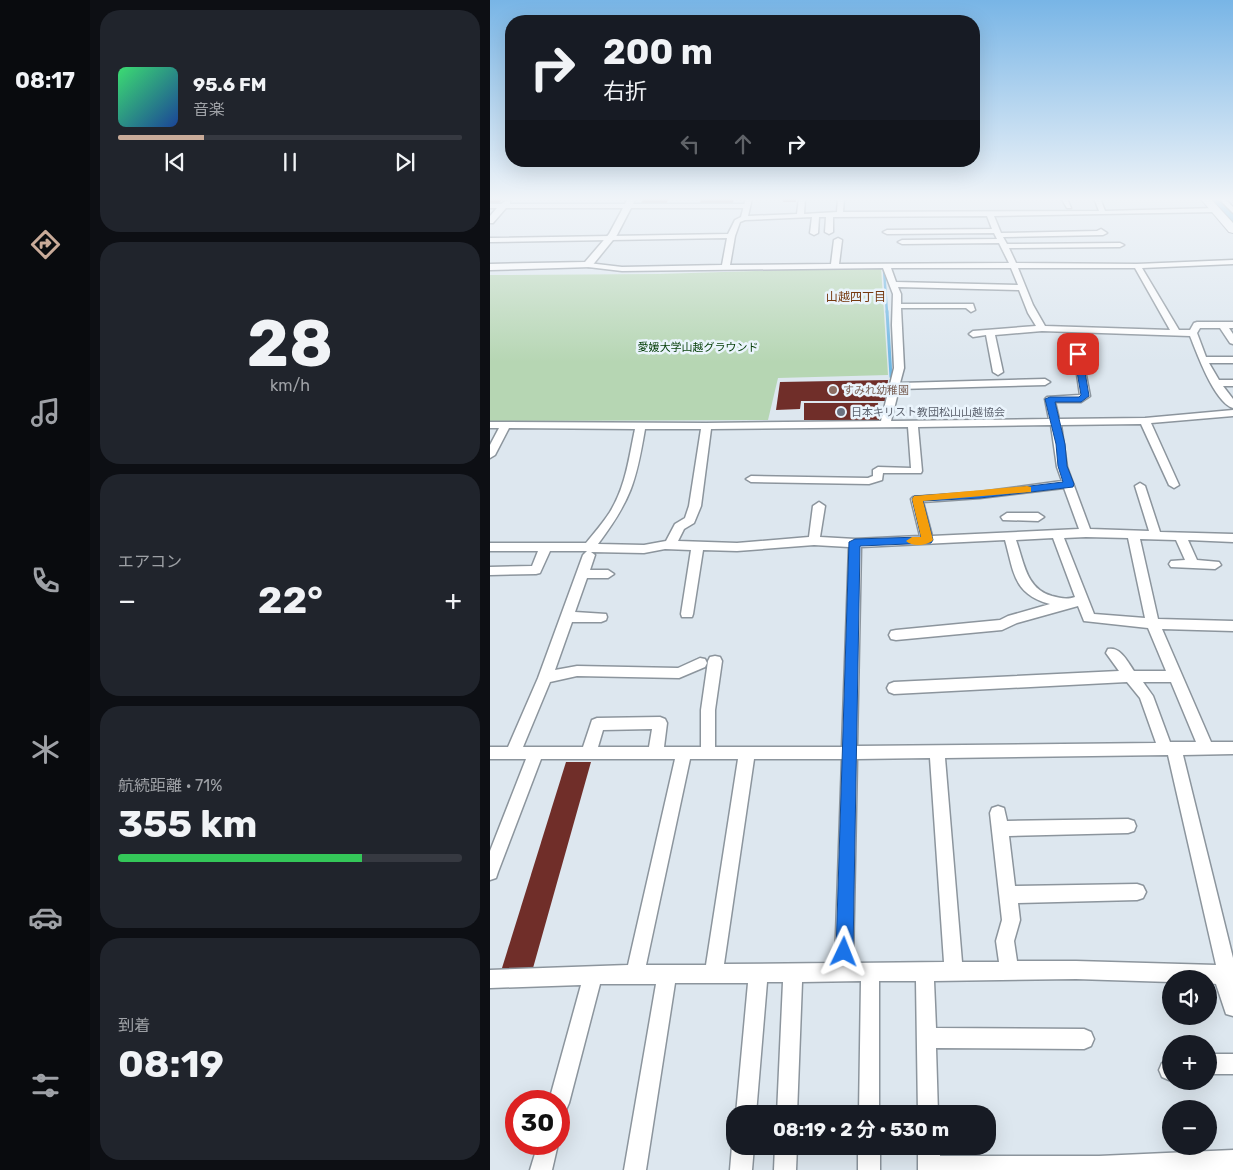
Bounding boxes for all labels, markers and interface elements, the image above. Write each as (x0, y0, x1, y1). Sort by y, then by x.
text: 200 m (603, 31, 713, 73)
icon: right (520, 35, 585, 100)
text: 08:17 (15, 67, 75, 94)
text: 95.6 FM (193, 73, 267, 96)
text: 右折 (603, 78, 647, 105)
text: 音楽 (193, 100, 225, 119)
icon: left (676, 130, 704, 158)
icon: ahead (729, 130, 757, 158)
icon: right (782, 130, 810, 158)
icon: previous (161, 148, 189, 176)
icon: pause (276, 148, 304, 176)
icon: next (391, 148, 419, 176)
icon: directions (28, 227, 63, 262)
district label: 山越四丁目 (826, 290, 886, 304)
text: 28 (247, 305, 333, 382)
pin (1057, 333, 1099, 375)
icon: arrive (1064, 340, 1092, 368)
park label: 愛媛大学山越グラウンド (638, 341, 759, 354)
text: km/h (270, 376, 310, 395)
marker: すみれ幼稚園 (827, 384, 839, 396)
place label: すみれ幼稚園 (843, 384, 909, 397)
icon: music (28, 395, 63, 430)
marker: 日本キリスト教団松山山越協会 (835, 406, 847, 418)
place label: 日本キリスト教団松山山越協会 (851, 406, 1005, 419)
text: エアコン (118, 552, 182, 571)
icon: phone (28, 563, 63, 598)
text: 22° (258, 577, 323, 623)
text: − (118, 584, 136, 617)
text: + (445, 584, 462, 617)
icon: climate (28, 732, 63, 767)
text: 航続距離 · 71% (118, 776, 222, 795)
text: 355 km (118, 801, 257, 847)
icon: car (28, 900, 63, 935)
position arrow (817, 925, 869, 977)
map controls (1162, 970, 1217, 1155)
button: sound (1162, 970, 1217, 1025)
text: 到着 (118, 1016, 150, 1035)
button: + (1162, 1035, 1217, 1090)
text: 08:19 (118, 1041, 224, 1087)
icon: filters (28, 1068, 63, 1103)
speed limit sign: 30 (505, 1090, 570, 1155)
button: − (1162, 1100, 1217, 1155)
text: 08:19 · 2 分 · 530 m (773, 1118, 949, 1141)

